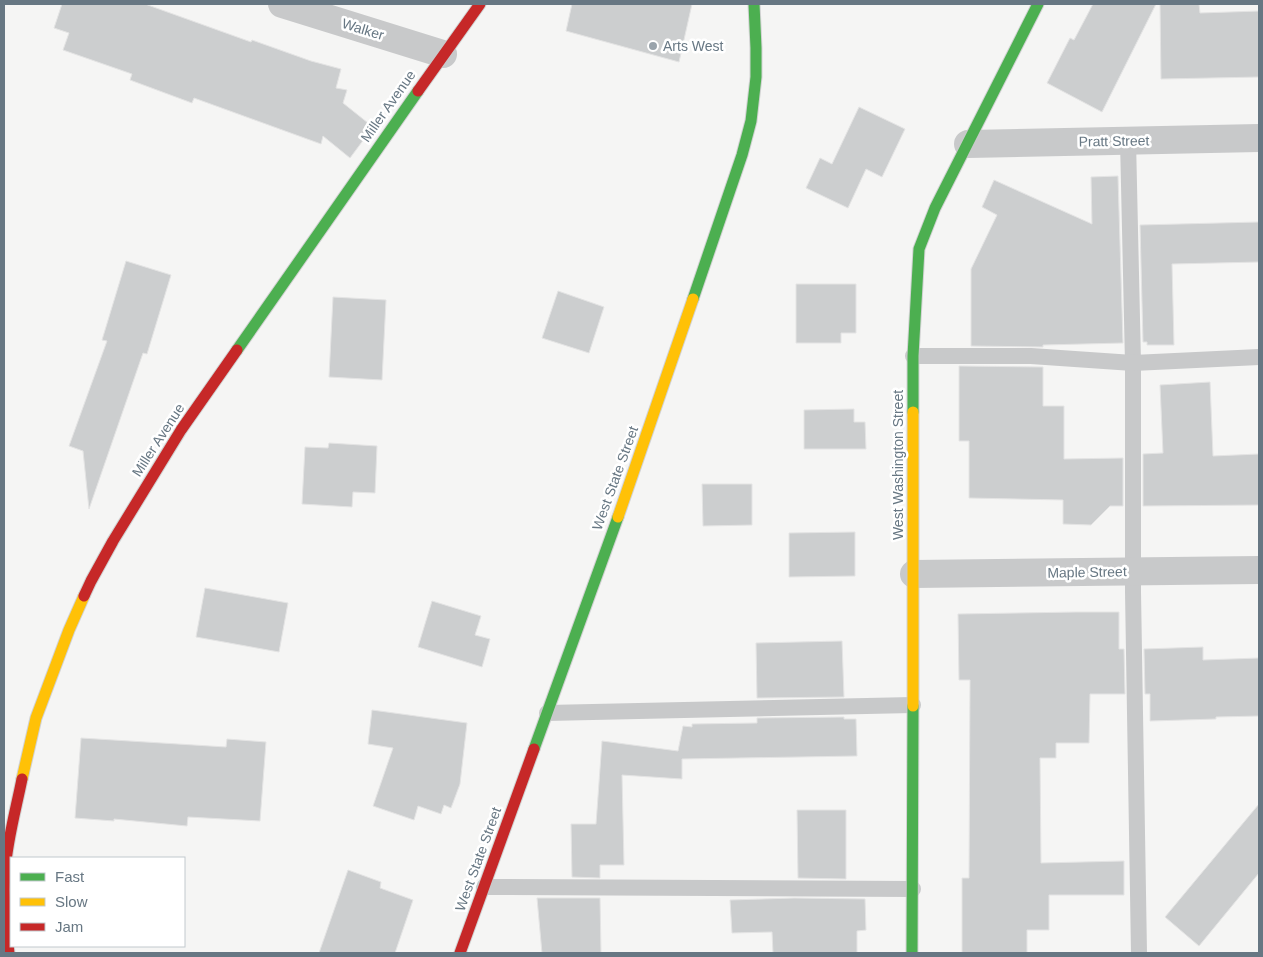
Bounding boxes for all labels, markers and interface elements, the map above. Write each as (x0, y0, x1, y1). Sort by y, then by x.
street label: Walker (340, 15, 386, 43)
place label: Arts West (663, 38, 724, 54)
marker: Arts West (647, 40, 659, 52)
street label: Miller Avenue (357, 67, 419, 145)
street label: Pratt Street (1078, 132, 1150, 150)
street label: West Washington Street (890, 390, 906, 540)
street label: Miller Avenue (128, 400, 188, 479)
street label: West State Street (589, 424, 641, 532)
street label: Maple Street (1047, 563, 1127, 581)
street label: West State Street (452, 805, 504, 913)
legend (10, 857, 185, 947)
text: Fast (55, 868, 85, 885)
text: Slow (55, 893, 88, 910)
text: Jam (55, 918, 83, 935)

